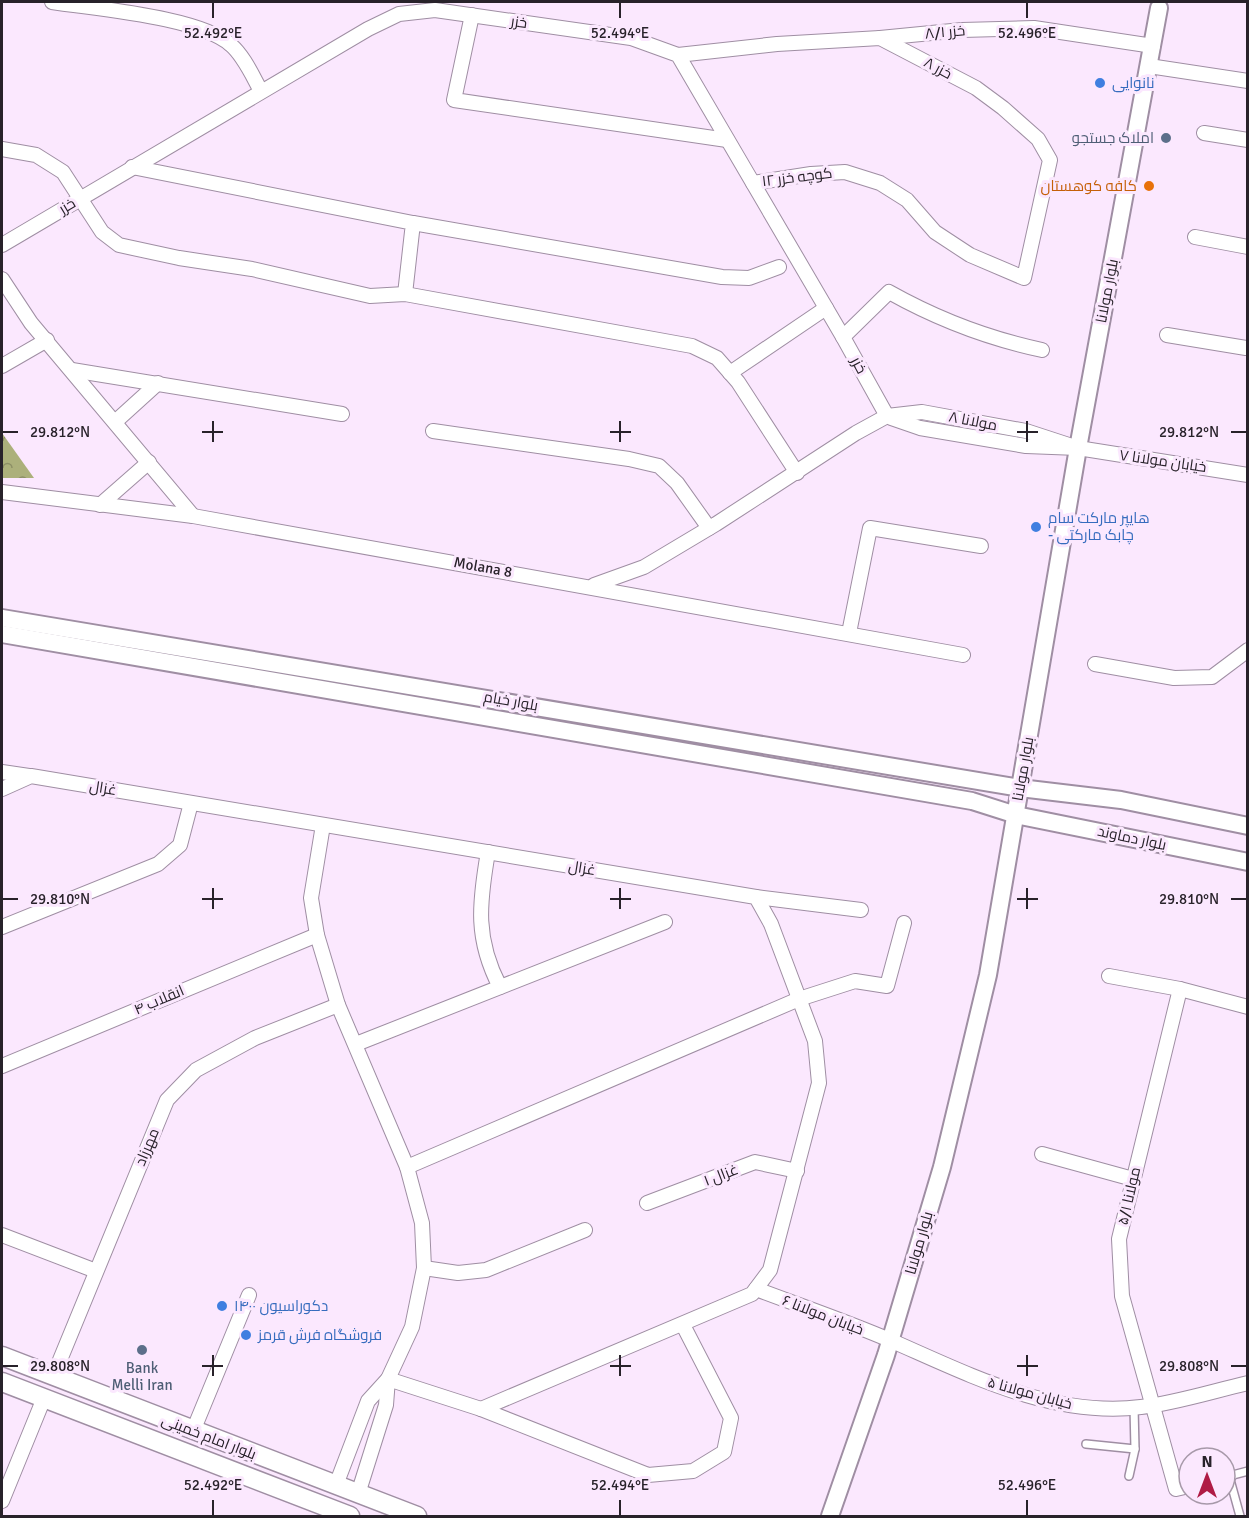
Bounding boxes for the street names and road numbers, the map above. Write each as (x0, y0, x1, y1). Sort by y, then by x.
street label: خزر (508, 12, 529, 32)
street label: خزر ۸/۱ (924, 21, 966, 43)
street label: خزر ۸ (921, 53, 955, 83)
street label: کوچه خزر ۱۲ (761, 164, 833, 191)
street label: خزر (54, 194, 79, 219)
street label: بلوار مولانا (1092, 257, 1122, 325)
street label: خزر (847, 352, 871, 377)
street label: مولانا ۸ (947, 407, 999, 435)
street label: خیابان مولانا ۷ (1118, 446, 1208, 477)
street label: Molana 8 (452, 553, 514, 581)
street label: بلوار خیام (482, 687, 540, 716)
street label: بلوار مولانا (1008, 735, 1038, 803)
street label: غزال (88, 777, 118, 799)
street label: بلوار دماوند (1096, 822, 1168, 854)
street label: غزال (567, 857, 597, 879)
street label: انقلاب ۴ (131, 981, 187, 1019)
street label: مهرزاد (131, 1125, 164, 1169)
street label: غزال ۱ (701, 1160, 741, 1190)
street label: مولانا ۵/۱ (1114, 1165, 1144, 1227)
street label: بلوار مولانا (901, 1209, 937, 1277)
street label: خیابان مولانا ۶ (779, 1291, 866, 1340)
street label: خیابان مولانا ۵ (985, 1373, 1074, 1414)
street label: بلوار امام خمینی (159, 1411, 259, 1464)

